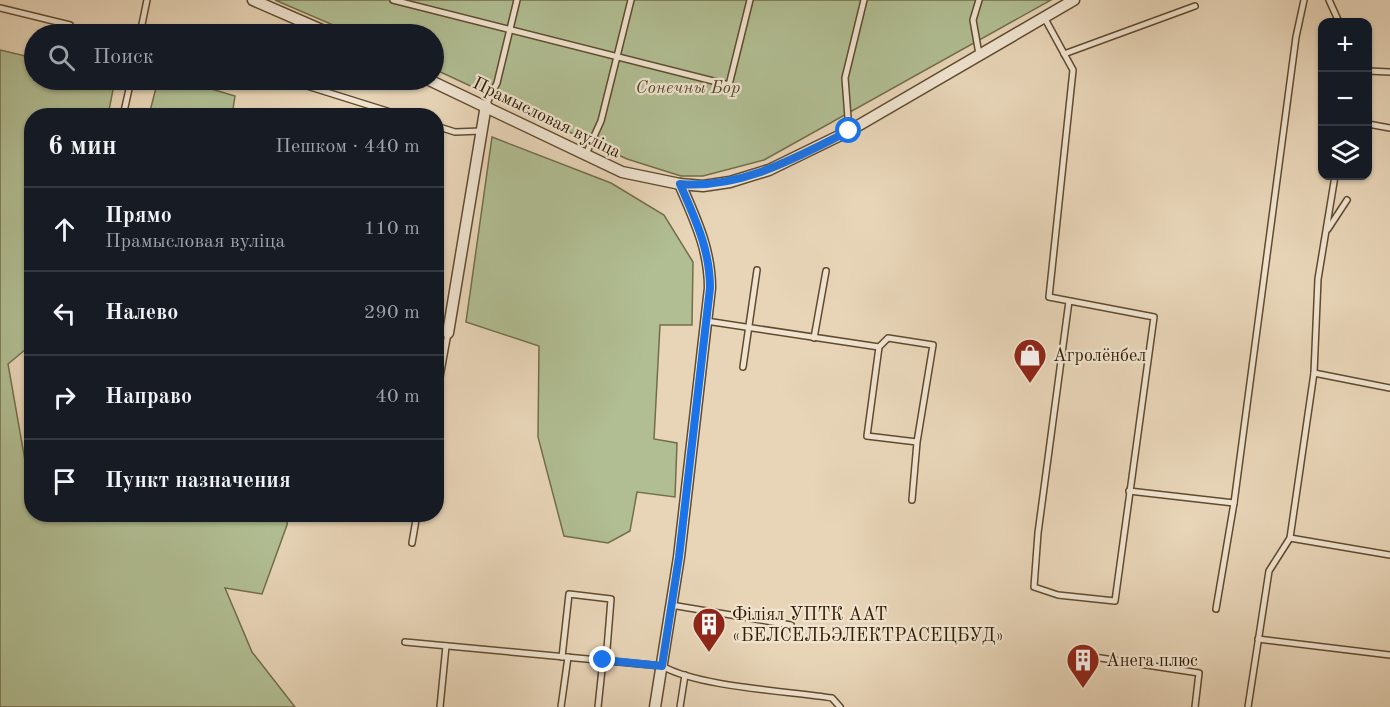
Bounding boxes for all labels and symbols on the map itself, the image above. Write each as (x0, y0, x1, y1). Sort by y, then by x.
street label: Прамысловая вуліца (470, 74, 624, 162)
park label: Сонечны Бор (635, 79, 741, 97)
route start (835, 117, 861, 143)
shop icon: Агролёнбел (1012, 337, 1048, 384)
place label: Агролёнбел (1053, 347, 1146, 365)
building icon: Філіял УПТК ААТ «БЕЛСЕЛЬЭЛЕКТРАСЕЦБУД» (691, 606, 727, 653)
place label: Філіял УПТК ААТ «БЕЛСЕЛЬЭЛЕКТРАСЕЦБУД» (732, 606, 1004, 645)
building icon: Анега плюс (1065, 642, 1101, 689)
route end (589, 646, 615, 672)
place label: Анега плюс (1106, 652, 1198, 670)

